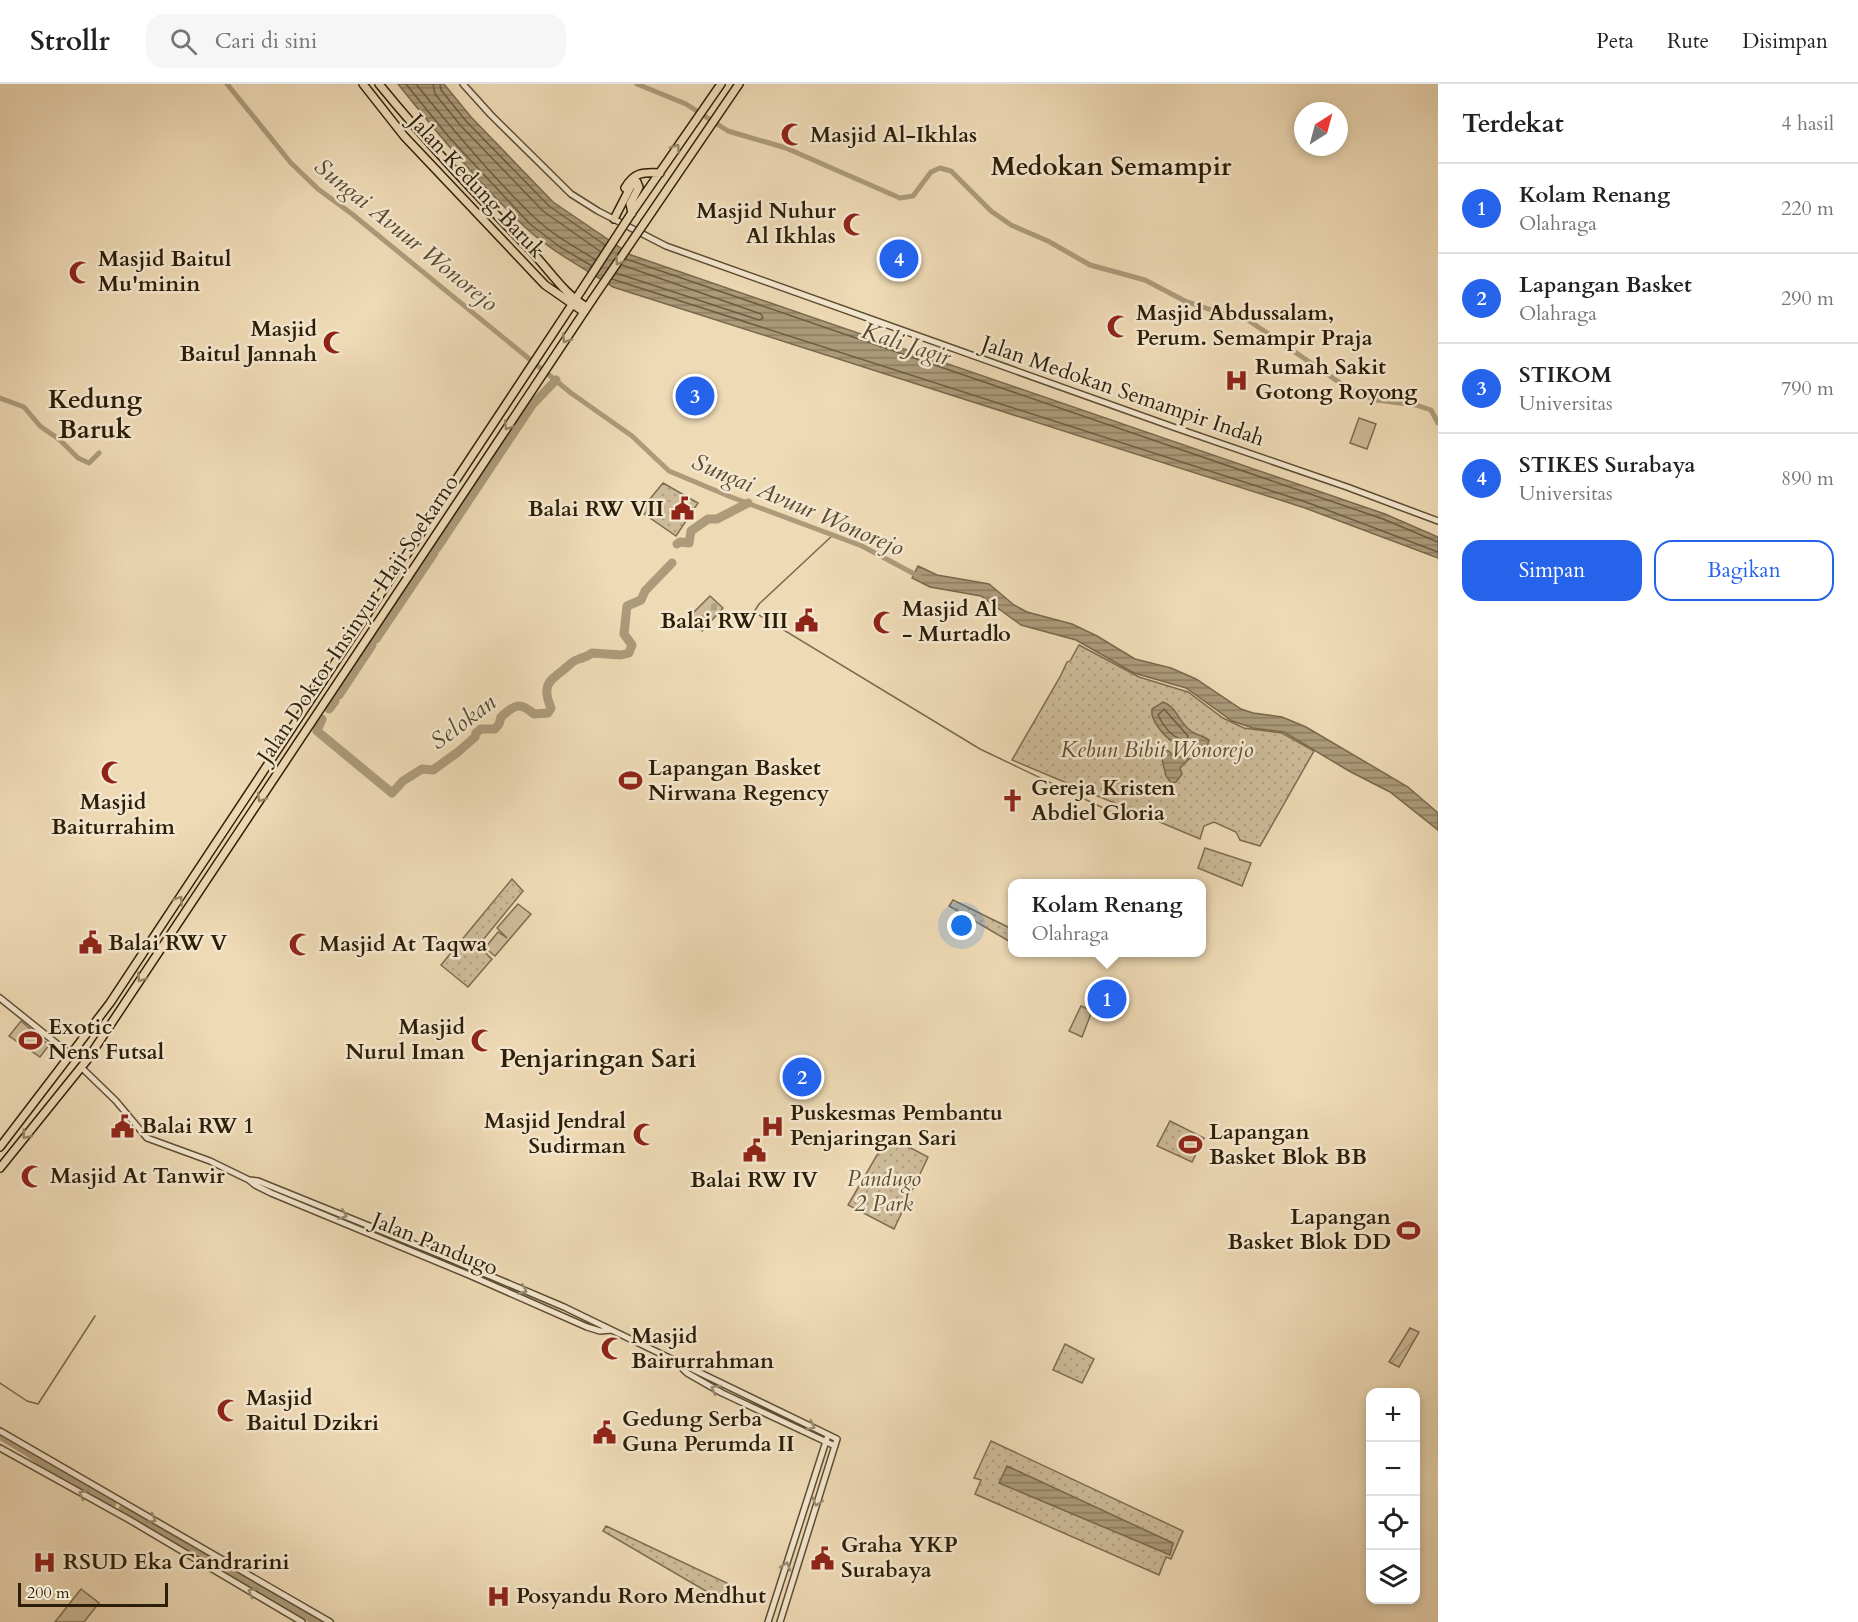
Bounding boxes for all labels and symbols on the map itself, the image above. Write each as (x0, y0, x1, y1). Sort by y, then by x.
north arrow (1294, 102, 1348, 156)
street label: Jalan Kedung Baruk (400, 105, 552, 265)
place label: Masjid Al-Ikhlas (810, 120, 977, 150)
mosque icon: Masjid Al-Ikhlas (779, 122, 805, 148)
one-way arrow (669, 144, 680, 155)
district label: Medokan Semampir (991, 149, 1232, 184)
water label: Sungai Avuur Wonorejo (307, 151, 505, 319)
place label: Masjid Nuhur Al Ikhlas (696, 196, 836, 251)
mosque icon: Masjid Nuhur Al Ikhlas (841, 211, 867, 237)
pin: 4 (880, 236, 918, 282)
place label: Masjid Baitul Mu'minin (98, 244, 232, 299)
one-way arrow (615, 254, 626, 265)
mosque icon: Masjid Baitul Mu'minin (67, 259, 93, 285)
place label: Masjid Abdussalam, Perum. Semampir Praja (1136, 298, 1373, 353)
mosque icon: Masjid Abdussalam, Perum. Semampir Praja (1105, 313, 1131, 339)
place label: Masjid Baitul Jannah (179, 314, 317, 369)
water label: Kali Jagir (857, 314, 956, 374)
street label: Jalan Medokan Semampir Indah (975, 327, 1268, 454)
mosque icon: Masjid Baitul Jannah (322, 329, 348, 355)
one-way arrow (562, 332, 573, 343)
place label: Rumah Sakit Gotong Royong (1255, 352, 1418, 407)
hospital icon: Rumah Sakit Gotong Royong (1224, 367, 1250, 393)
pin: 3 (676, 374, 714, 418)
district label: Kedung Baruk (48, 382, 143, 447)
one-way arrow (504, 419, 515, 430)
water label: Sungai Avuur Wonorejo (687, 445, 909, 565)
street label: Jalan Doktor Insinyur Haji Soekarno (248, 469, 466, 771)
place label: Balai RW VII (528, 494, 664, 524)
public building icon: Balai RW VII (669, 496, 695, 522)
place label: Masjid Al - Murtadlo (902, 594, 1011, 649)
place label: Balai RW III (660, 606, 788, 636)
public building icon: Balai RW III (793, 608, 819, 634)
mosque icon: Masjid Al - Murtadlo (871, 609, 897, 635)
water label: Selokan (423, 686, 503, 758)
park label: Kebun Bibit Wonorejo (1061, 735, 1253, 765)
place label: Lapangan Basket Nirwana Regency (648, 753, 830, 808)
mosque icon: Masjid Baiturrahim (100, 760, 126, 786)
sports icon: Lapangan Basket Nirwana Regency (617, 768, 643, 794)
place label: Gereja Kristen Abdiel Gloria (1031, 773, 1175, 828)
place label: Masjid Baiturrahim (51, 787, 176, 842)
church icon: Gereja Kristen Abdiel Gloria (1000, 788, 1026, 814)
one-way arrow (256, 792, 268, 802)
one-way arrow (171, 896, 183, 906)
your location (947, 911, 976, 940)
place label: Balai RW V (108, 928, 228, 958)
place label: Masjid At Taqwa (319, 929, 488, 959)
public building icon: Balai RW V (77, 930, 103, 956)
mosque icon: Masjid At Taqwa (288, 931, 314, 957)
one-way arrow (137, 972, 149, 982)
pin: 1 (1088, 976, 1126, 1022)
place label: Exotic Nens Futsal (48, 1012, 165, 1067)
place label: Masjid Nurul Iman (345, 1012, 465, 1067)
sports icon: Exotic Nens Futsal (17, 1027, 43, 1053)
mosque icon: Masjid Nurul Iman (470, 1027, 496, 1053)
district label: Penjaringan Sari (499, 1041, 697, 1076)
pin: 2 (782, 1054, 822, 1100)
place label: Puskesmas Pembantu Penjaringan Sari (790, 1098, 1003, 1153)
place label: Masjid Jendral Sudirman (484, 1106, 627, 1161)
place label: Balai RW 1 (141, 1111, 255, 1141)
public building icon: Balai RW 1 (110, 1113, 136, 1139)
hospital icon: Puskesmas Pembantu Penjaringan Sari (759, 1113, 785, 1139)
place label: Lapangan Basket Blok BB (1209, 1117, 1367, 1172)
mosque icon: Masjid Jendral Sudirman (631, 1121, 657, 1147)
one-way arrow (22, 1128, 33, 1139)
sports icon: Lapangan Basket Blok BB (1178, 1132, 1204, 1158)
public building icon: Balai RW IV (741, 1138, 767, 1164)
place label: Masjid At Tanwir (50, 1161, 225, 1191)
mosque icon: Masjid At Tanwir (19, 1163, 45, 1189)
park label: Pandugo 2 Park (847, 1164, 921, 1219)
place label: Balai RW IV (690, 1165, 819, 1195)
place label: Lapangan Basket Blok DD (1227, 1202, 1391, 1257)
street label: Jalan Pandugo (365, 1204, 503, 1283)
one-way arrow (337, 1208, 348, 1221)
sports icon: Lapangan Basket Blok DD (1396, 1217, 1422, 1243)
one-way arrow (517, 1283, 528, 1295)
place label: Masjid Bairurrahman (631, 1321, 774, 1376)
mosque icon: Masjid Bairurrahman (600, 1336, 626, 1362)
place label: Masjid Baitul Dzikri (246, 1383, 379, 1438)
one-way arrow (711, 1384, 721, 1396)
mosque icon: Masjid Baitul Dzikri (215, 1398, 241, 1424)
place label: Gedung Serba Guna Perumda II (622, 1404, 794, 1459)
public building icon: Gedung Serba Guna Perumda II (591, 1419, 617, 1445)
one-way arrow (804, 1419, 815, 1431)
one-way arrow (79, 1490, 89, 1502)
one-way arrow (812, 1496, 824, 1507)
one-way arrow (146, 1512, 157, 1523)
place label: Graha YKP Surabaya (841, 1530, 958, 1585)
public building icon: Graha YKP Surabaya (810, 1545, 836, 1571)
place label: RSUD Eka Candrarini (63, 1547, 290, 1577)
hospital icon: RSUD Eka Candrarini (32, 1549, 58, 1575)
one-way arrow (778, 1561, 791, 1572)
scale bar (18, 1580, 168, 1608)
place label: Posyandu Roro Mendhut (516, 1581, 766, 1611)
hospital icon: Posyandu Roro Mendhut (485, 1583, 511, 1609)
one-way arrow (248, 1588, 258, 1600)

